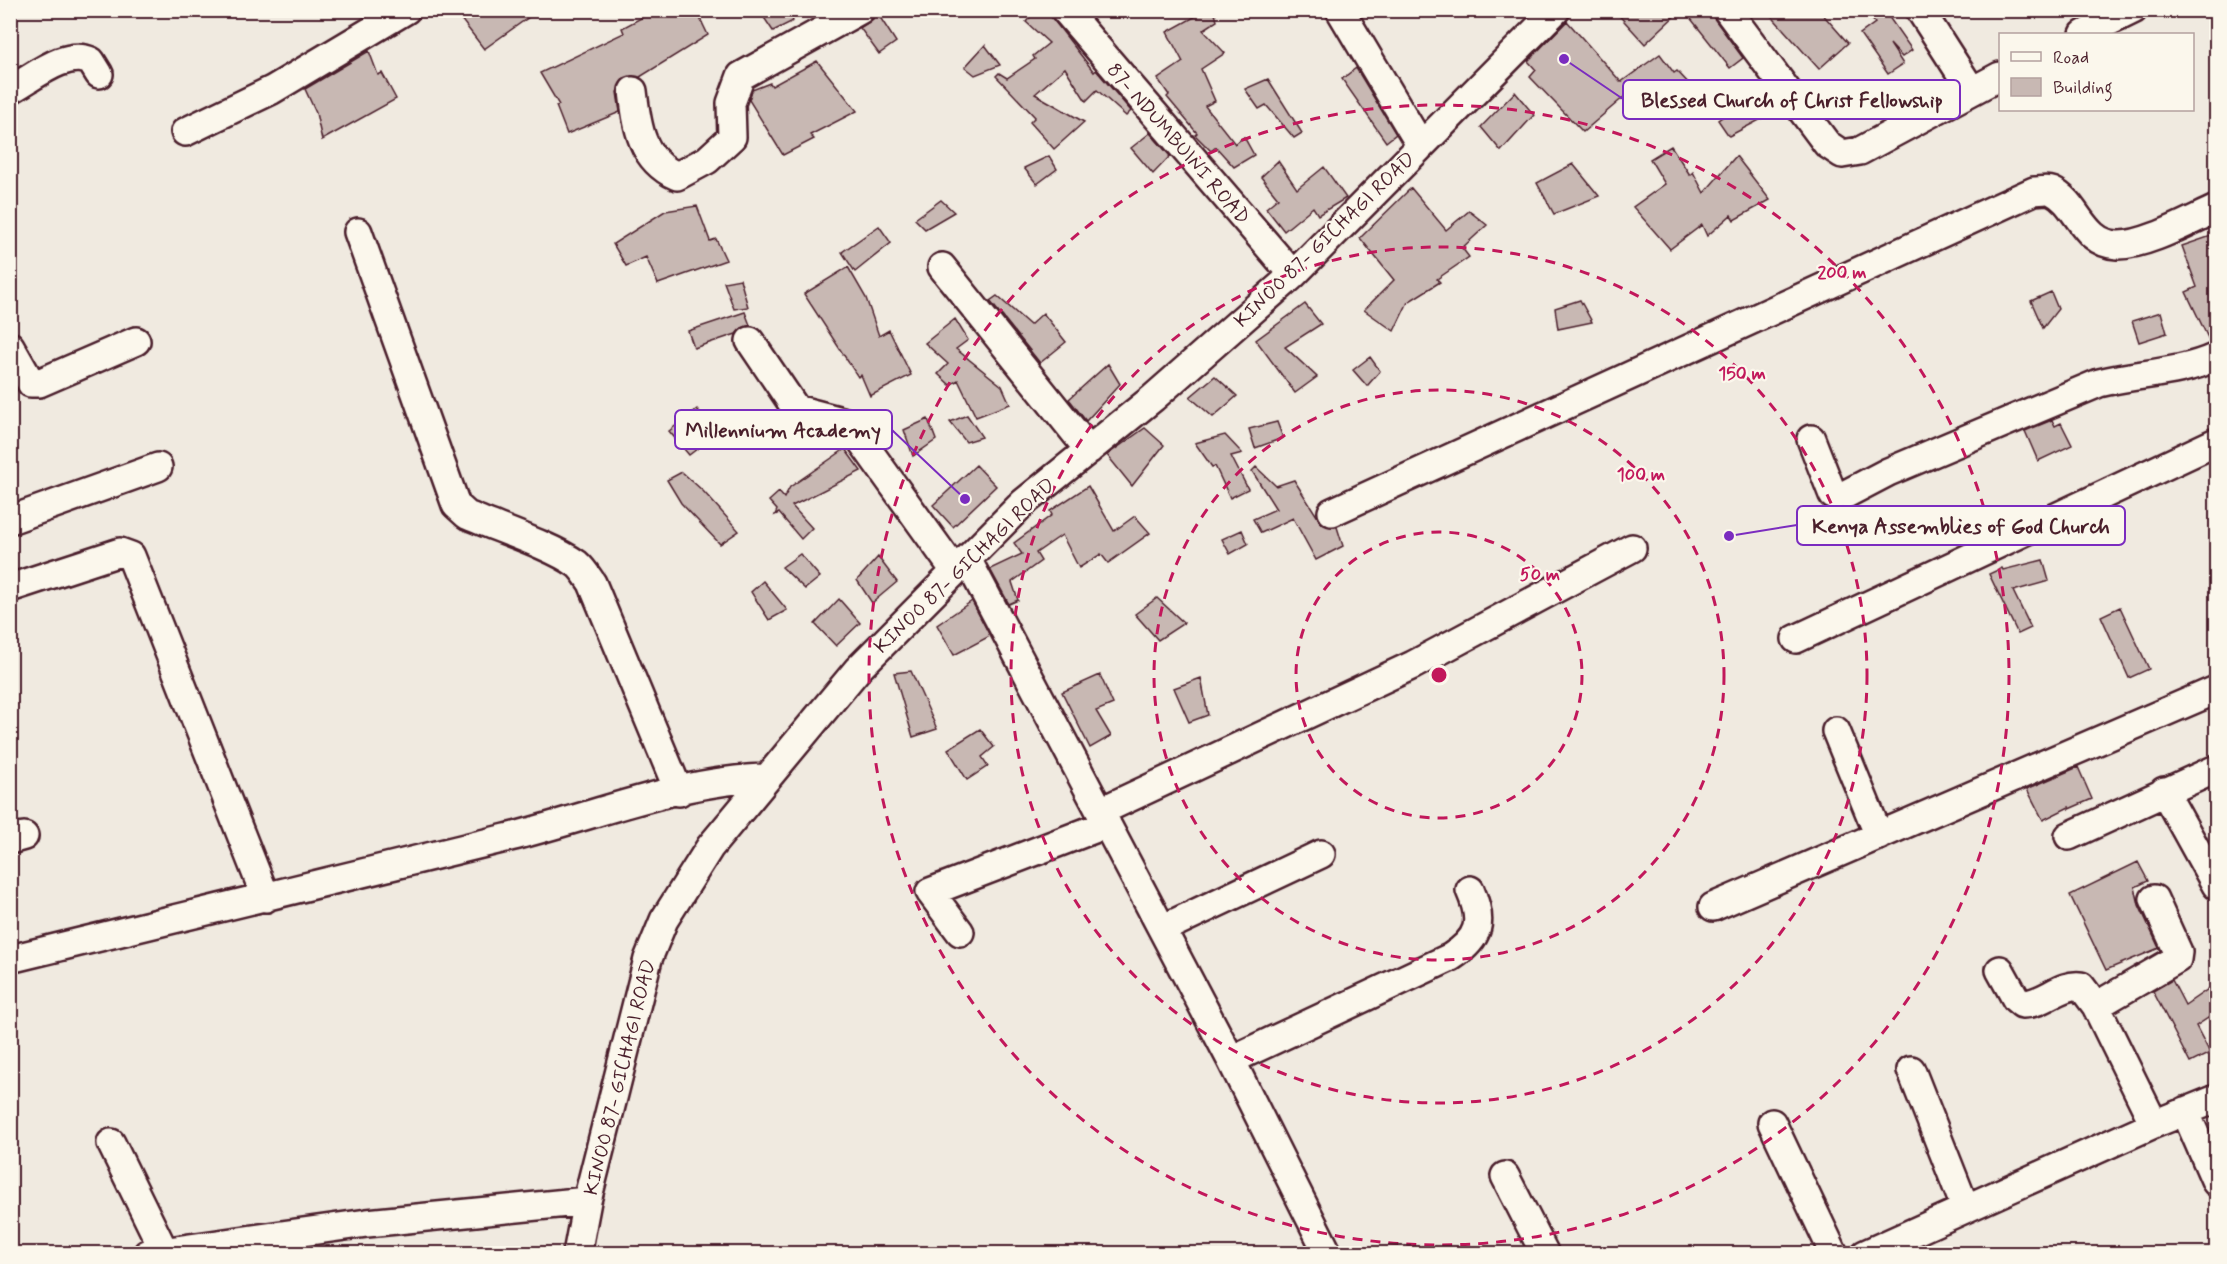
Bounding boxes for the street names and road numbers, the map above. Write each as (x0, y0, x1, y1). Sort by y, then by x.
street label: 87- NDUMBUINI ROAD (1100, 58, 1256, 230)
street label: KINOO 87- GICHAGI ROAD (1228, 146, 1422, 334)
street label: KINOO 87- GICHAGI ROAD (868, 472, 1062, 660)
street label: KINOO 87- GICHAGI ROAD (578, 956, 663, 1198)

